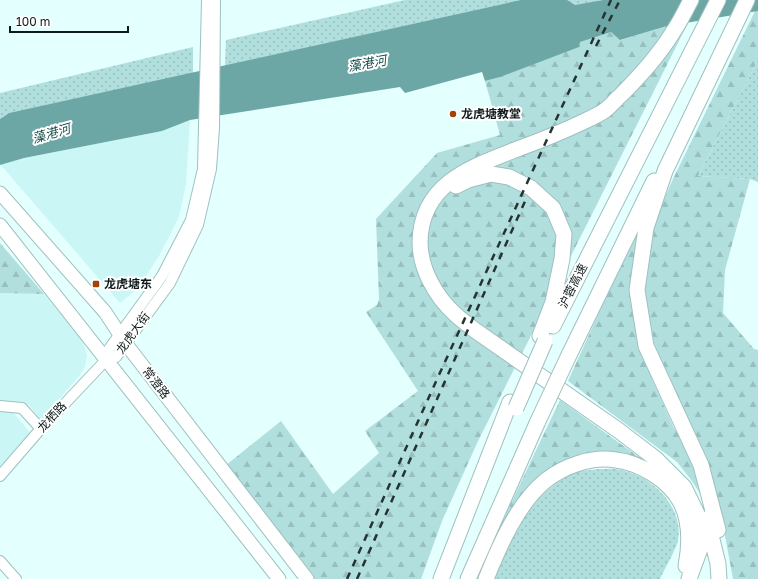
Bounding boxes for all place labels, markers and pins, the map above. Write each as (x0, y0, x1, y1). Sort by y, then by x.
place label: 龙虎塘教堂 (461, 106, 521, 121)
marker: 龙虎塘教堂 (448, 109, 458, 119)
place label: 龙虎塘东 (104, 276, 152, 291)
marker: 龙虎塘东 (91, 279, 101, 289)

